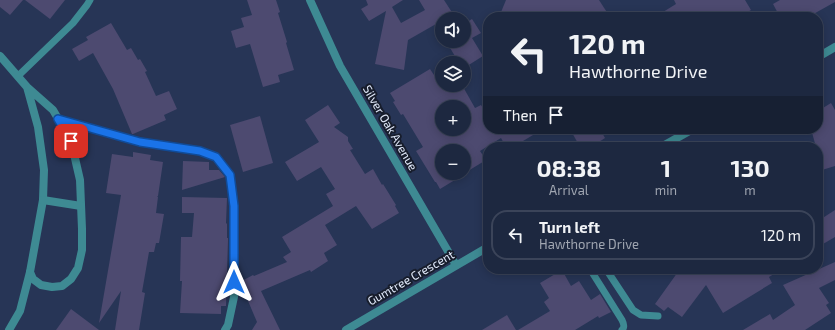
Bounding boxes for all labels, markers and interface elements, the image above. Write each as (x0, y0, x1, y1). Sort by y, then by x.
map controls (435, 12, 471, 180)
button: sound (435, 12, 471, 48)
text: 120 m (569, 26, 646, 60)
icon: left (503, 28, 555, 80)
button: layers (435, 56, 471, 92)
text: Hawthorne Drive (569, 60, 707, 82)
street label: Silver Oak Avenue (361, 82, 421, 173)
button: + (435, 100, 471, 136)
icon: arrive (545, 104, 567, 126)
text: Then (503, 106, 537, 124)
pin (54, 124, 88, 158)
icon: arrive (60, 130, 82, 152)
button: − (435, 144, 471, 180)
text: 08:38 (536, 153, 601, 182)
text: 1 (661, 153, 671, 182)
text: 130 (730, 153, 770, 182)
text: Arrival (549, 182, 589, 198)
text: min (655, 182, 677, 198)
text: m (744, 182, 756, 198)
text: Turn left (539, 218, 600, 236)
icon: left (505, 224, 527, 246)
text: 120 m (761, 226, 801, 244)
text: Hawthorne Drive (539, 236, 639, 252)
street label: Gumtree Crescent (365, 246, 457, 308)
position arrow (213, 261, 255, 303)

